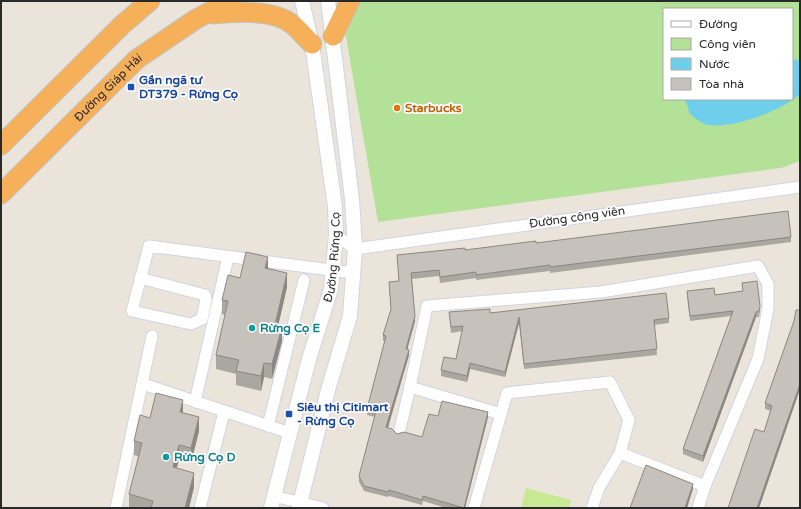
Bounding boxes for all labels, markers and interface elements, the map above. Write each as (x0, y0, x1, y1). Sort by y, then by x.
legend (663, 8, 793, 100)
text: Đường (699, 17, 738, 31)
text: Công viên (699, 37, 756, 51)
street label: Đường Giáp Hải (71, 51, 145, 124)
text: Nước (699, 57, 730, 71)
place label: Gần ngã tư DT379 - Rừng Cọ (139, 73, 238, 102)
text: Tòa nhà (699, 77, 744, 91)
marker: Gần ngã tư DT379 - Rừng Cọ (126, 82, 136, 92)
place label: Starbucks (405, 101, 462, 115)
marker: Starbucks (392, 103, 402, 113)
street label: Đường công viên (528, 203, 626, 231)
street label: Đường Rừng Cọ (320, 212, 343, 304)
place label: Rừng Cọ E (260, 321, 321, 336)
marker: Rừng Cọ E (247, 323, 257, 333)
place label: Siêu thị Citimart - Rừng Cọ (297, 400, 389, 429)
marker: Siêu thị Citimart - Rừng Cọ (284, 409, 294, 419)
place label: Rừng Cọ D (174, 450, 236, 465)
marker: Rừng Cọ D (161, 452, 171, 462)

